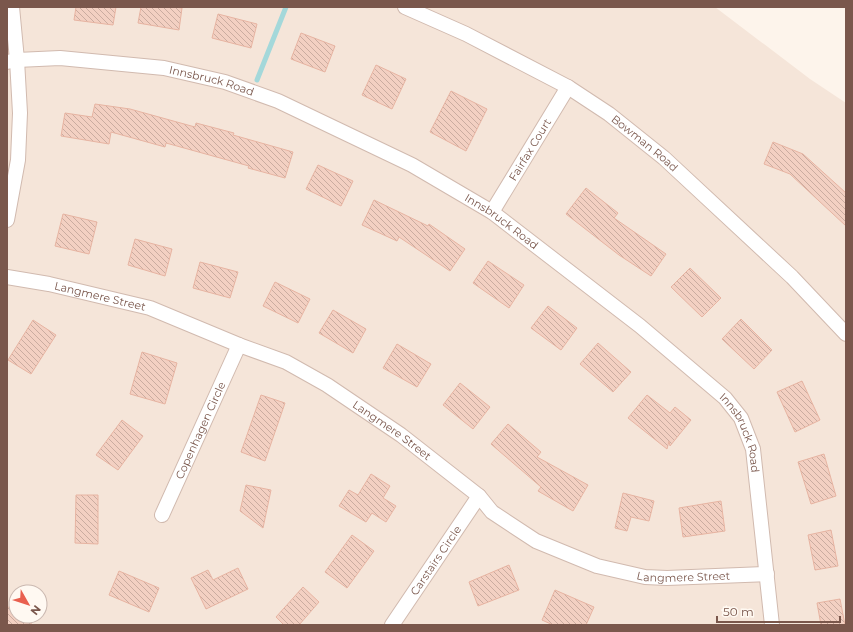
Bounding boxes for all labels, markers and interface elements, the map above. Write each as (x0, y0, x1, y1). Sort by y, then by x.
street label: Innsbruck Road (168, 62, 256, 99)
street label: Bowman Road (609, 112, 681, 175)
street label: Fairfax Court (506, 115, 554, 183)
street label: Innsbruck Road (462, 191, 541, 252)
street label: Langmere Street (53, 279, 148, 314)
street label: Copenhagen Circle (172, 379, 229, 481)
street label: Innsbruck Road (717, 390, 762, 473)
street label: Langmere Street (350, 397, 435, 463)
street label: Carstairs Circle (407, 522, 464, 598)
street label: Langmere Street (635, 568, 731, 585)
north arrow (8, 584, 48, 624)
scale bar (717, 598, 840, 624)
text: N (28, 602, 44, 618)
text: 50 m (723, 604, 754, 619)

